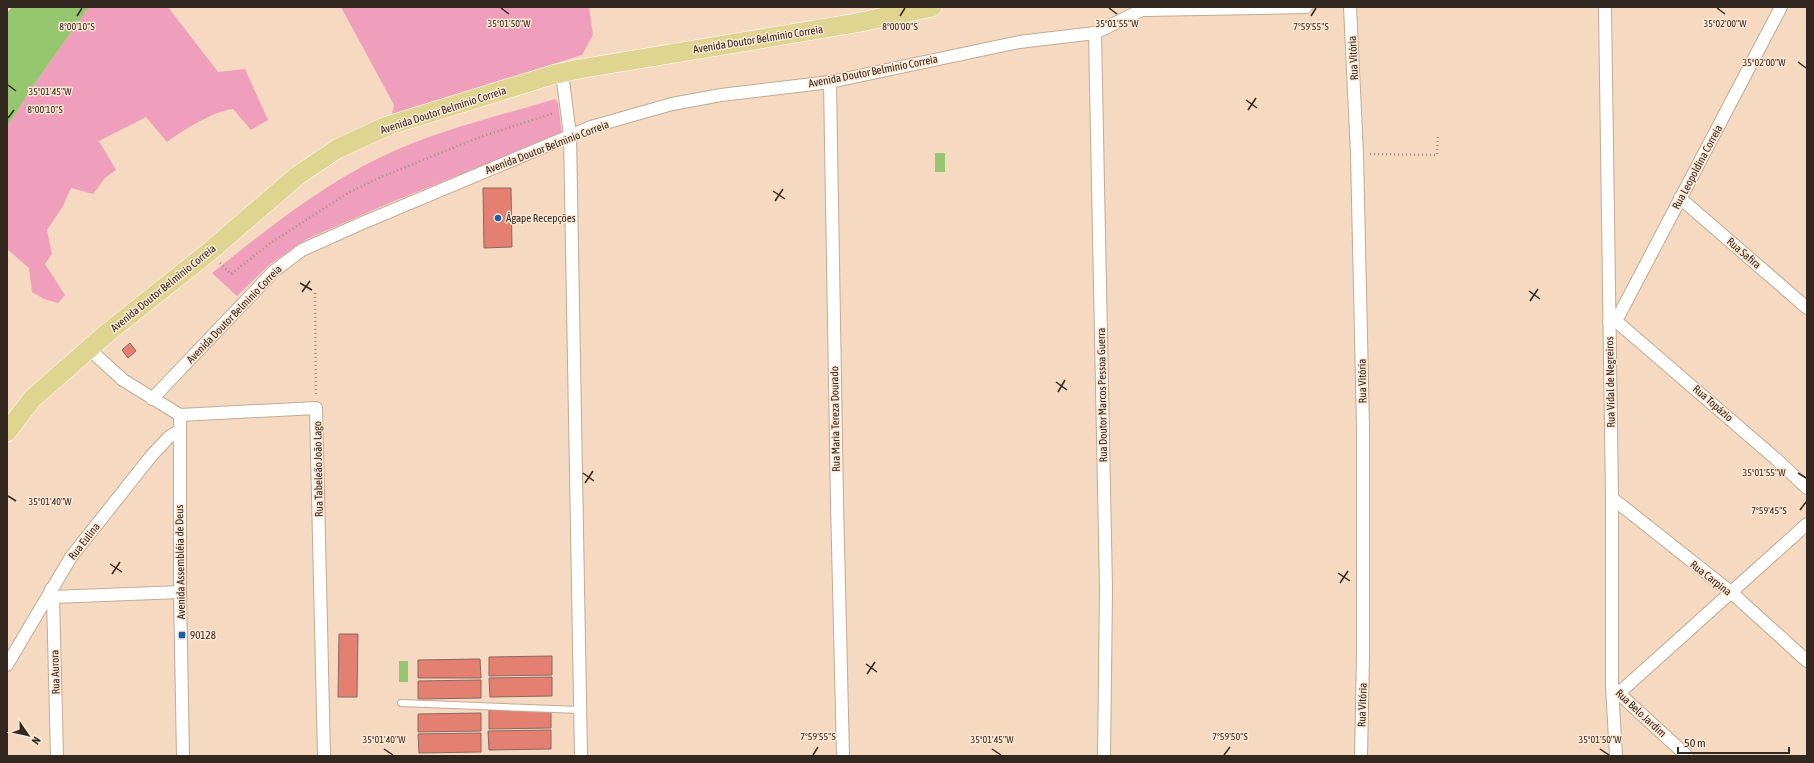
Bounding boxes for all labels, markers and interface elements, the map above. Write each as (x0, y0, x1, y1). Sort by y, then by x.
text: 35°01'50"W (487, 18, 531, 29)
text: 35°01'55"W (1095, 18, 1139, 29)
text: 35°02'00"W (1703, 18, 1747, 29)
text: 8°00'10"S (59, 21, 95, 32)
text: 8°00'00"S (882, 21, 918, 32)
text: 7°59'55"S (1293, 21, 1329, 32)
street label: Avenida Doutor Belmínio Correia (692, 23, 824, 55)
street label: Rua Vitória (1346, 35, 1360, 81)
street label: Avenida Doutor Belminio Correia (807, 53, 939, 89)
text: 35°02'00"W (1742, 57, 1786, 68)
street label: Avenida Doutor Belmínio Correia (379, 84, 507, 136)
text: 35°01'45"W (28, 86, 72, 97)
text: 8°00'10"S (27, 104, 63, 115)
street label: Avenida Doutor Belminio Correia (483, 118, 611, 176)
street label: Rua Leopoldina Correia (1670, 123, 1724, 211)
place label: Ágape Recepções (506, 212, 576, 224)
marker: Ágape Recepções (493, 213, 503, 223)
street label: Rua Safira (1725, 235, 1763, 271)
street label: Avenida Doutor Belmínio Correia (108, 242, 218, 334)
street label: Avenida Doutor Belminio Correia (184, 263, 284, 365)
street label: Rua Doutor Marcos Pessoa Guerra (1095, 328, 1109, 462)
street label: Rua Vidal de Negreiros (1603, 336, 1617, 428)
street label: Rua Vitória (1356, 359, 1368, 403)
street label: Rua Maria Tereza Dourado (828, 366, 842, 472)
street label: Rua Topázio (1691, 382, 1735, 424)
street label: Rua Tabeleão João Lago (311, 421, 325, 517)
text: 35°01'55"W (1742, 467, 1786, 478)
text: 35°01'40"W (28, 496, 72, 507)
street label: Avenida Assembléia de Deus (173, 504, 187, 620)
text: 7°59'45"S (1751, 505, 1787, 516)
street label: Rua Eulina (66, 520, 102, 562)
street label: Rua Carpina (1688, 558, 1734, 598)
place label: 90128 (190, 629, 216, 641)
marker: 90128 (177, 630, 187, 640)
street label: Rua Aurora (48, 649, 62, 695)
street label: Rua Vitória (1355, 683, 1369, 727)
street label: Rua Belo Jardim (1613, 687, 1669, 739)
north arrow (8, 715, 48, 755)
scale bar (1678, 729, 1789, 755)
text: 7°59'55"S (800, 731, 836, 742)
text: 7°59'50"S (1212, 731, 1248, 742)
text: 35°01'40"W (362, 734, 406, 745)
text: 35°01'45"W (970, 734, 1014, 745)
text: 35°01'50"W (1578, 734, 1622, 745)
text: N (29, 735, 43, 747)
text: 50 m (1684, 736, 1706, 750)

